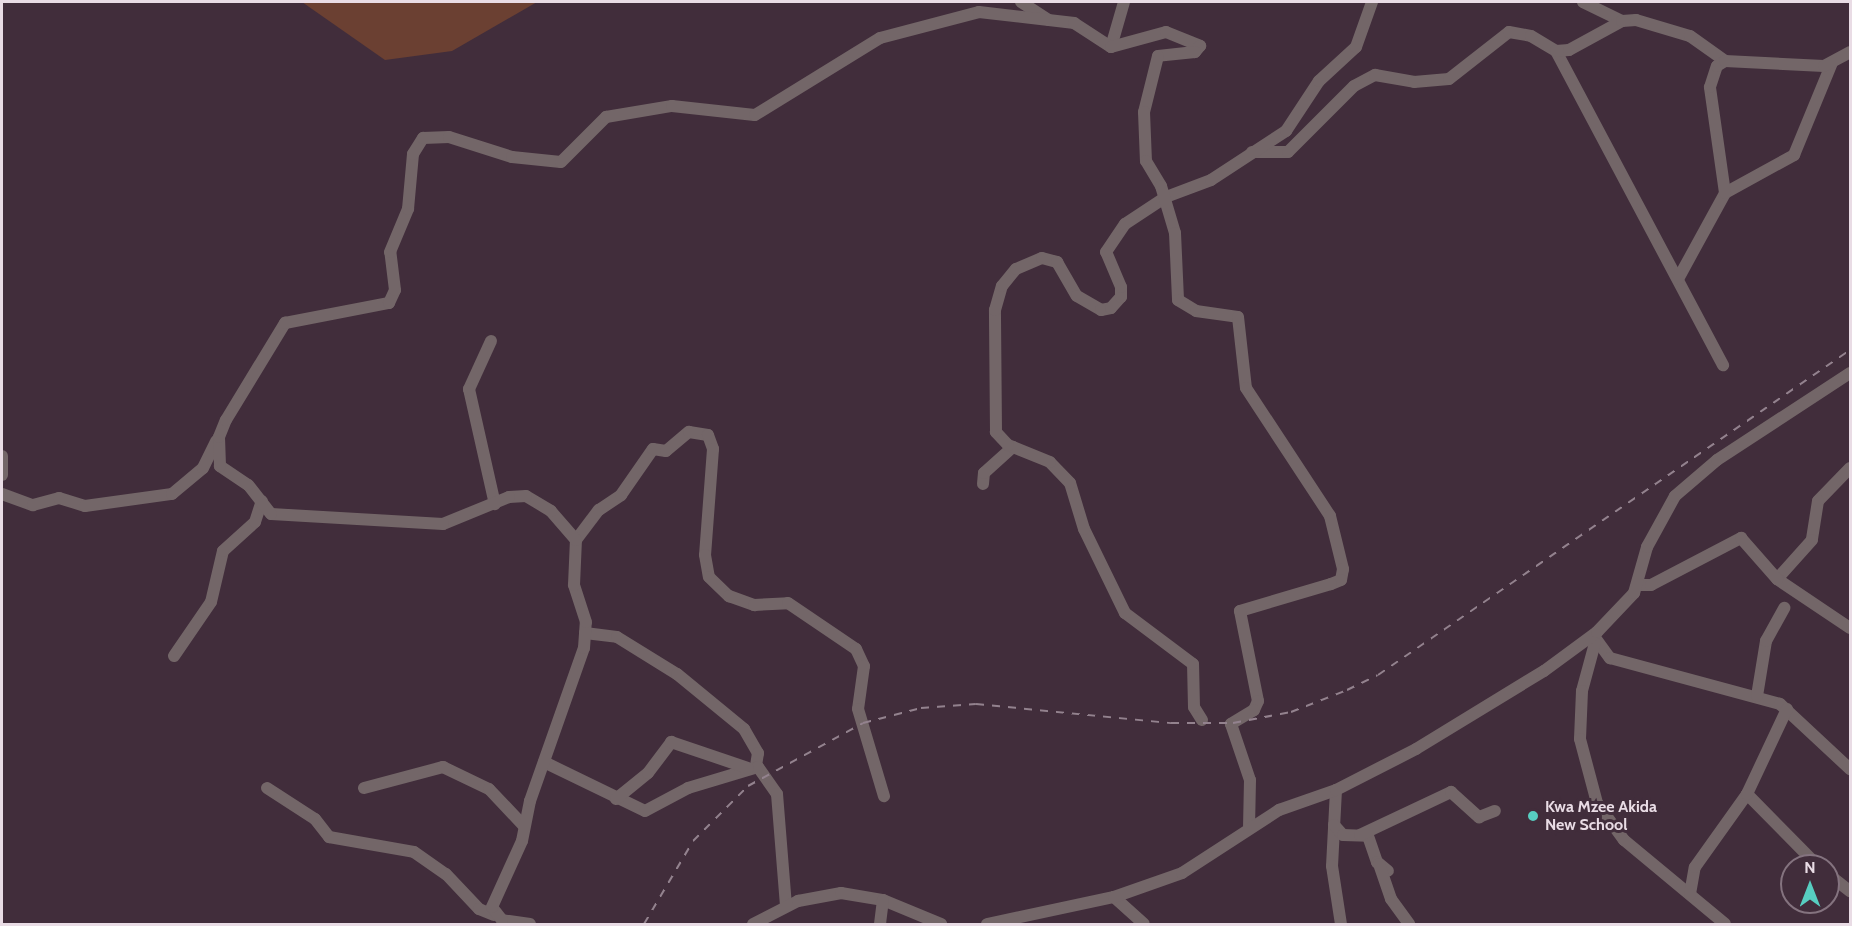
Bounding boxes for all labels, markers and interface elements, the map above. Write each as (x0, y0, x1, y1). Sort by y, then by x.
place label: Kwa Mzee Akida New School (1545, 797, 1657, 835)
marker: Kwa Mzee Akida New School (1526, 809, 1540, 823)
north arrow (1780, 854, 1840, 914)
text: N (1804, 858, 1816, 877)

